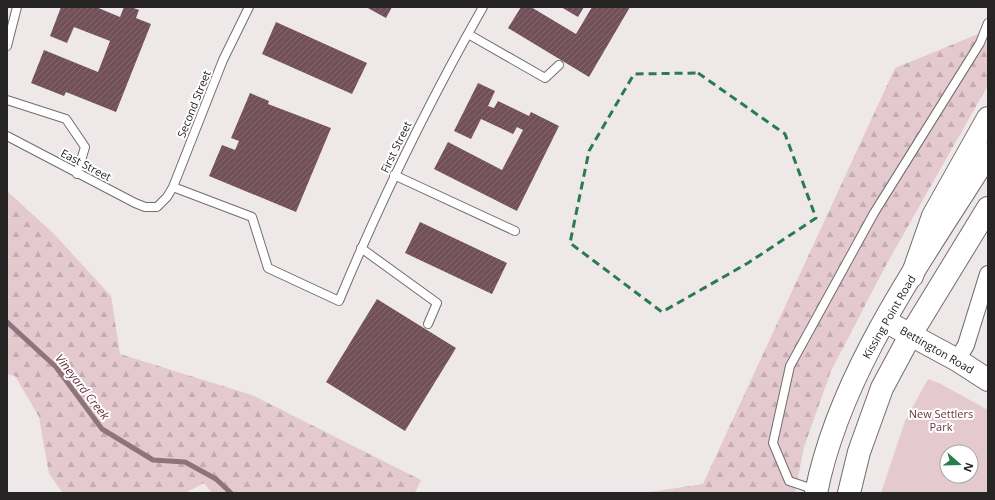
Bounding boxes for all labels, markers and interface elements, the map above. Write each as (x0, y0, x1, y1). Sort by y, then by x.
street label: Second Street (173, 68, 214, 140)
street label: First Street (377, 118, 415, 175)
street label: East Street (58, 145, 114, 184)
street label: Kissing Point Road (859, 272, 919, 361)
street label: Bettington Road (898, 322, 977, 377)
water label: Vineyard Creek (51, 350, 114, 424)
park label: New Settlers Park (909, 406, 973, 434)
north arrow (939, 444, 979, 484)
text: N (960, 461, 977, 474)

